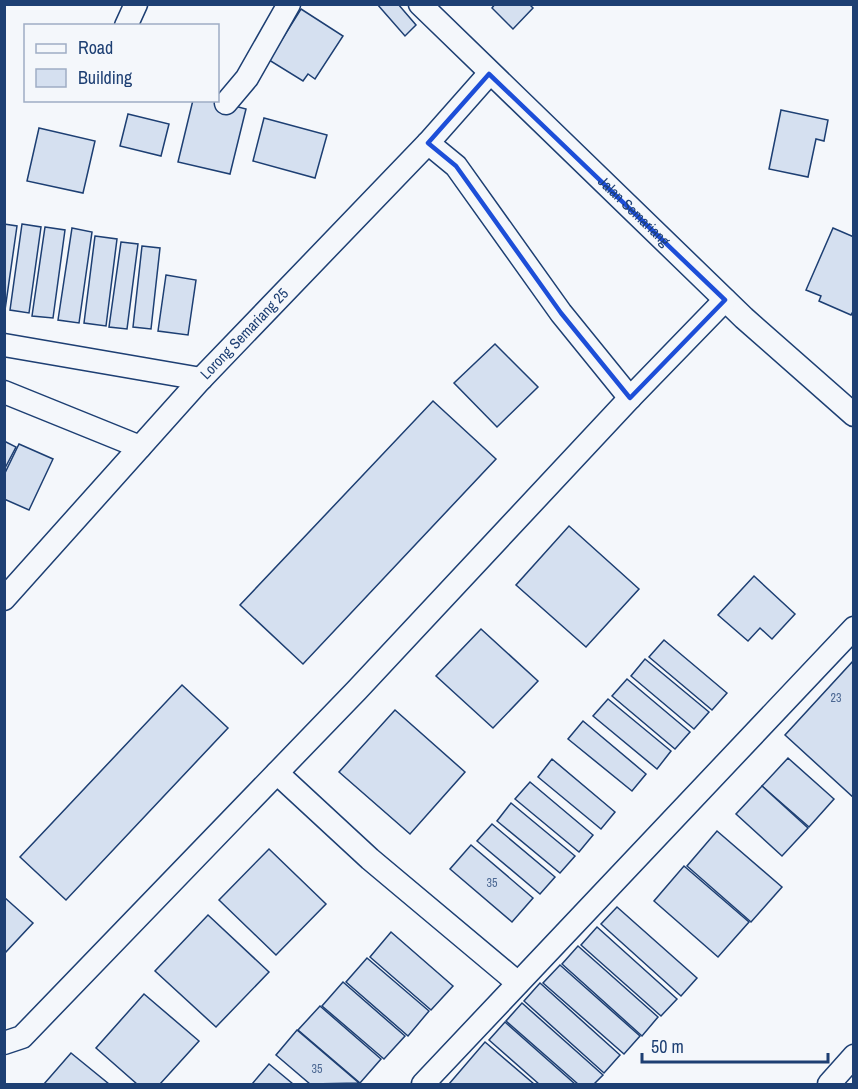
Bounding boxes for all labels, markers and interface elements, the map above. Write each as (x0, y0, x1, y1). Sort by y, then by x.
legend (24, 24, 219, 102)
text: Road (78, 35, 113, 60)
text: Building (78, 65, 133, 90)
street label: Jalan Semariang (594, 171, 675, 251)
street label: Lorong Semariang 25 (195, 283, 293, 384)
house number: 23 (831, 690, 841, 706)
house number: 35 (487, 875, 498, 891)
scale bar (642, 1026, 828, 1064)
text: 50 m (651, 1034, 684, 1059)
house number: 35 (312, 1061, 323, 1077)

